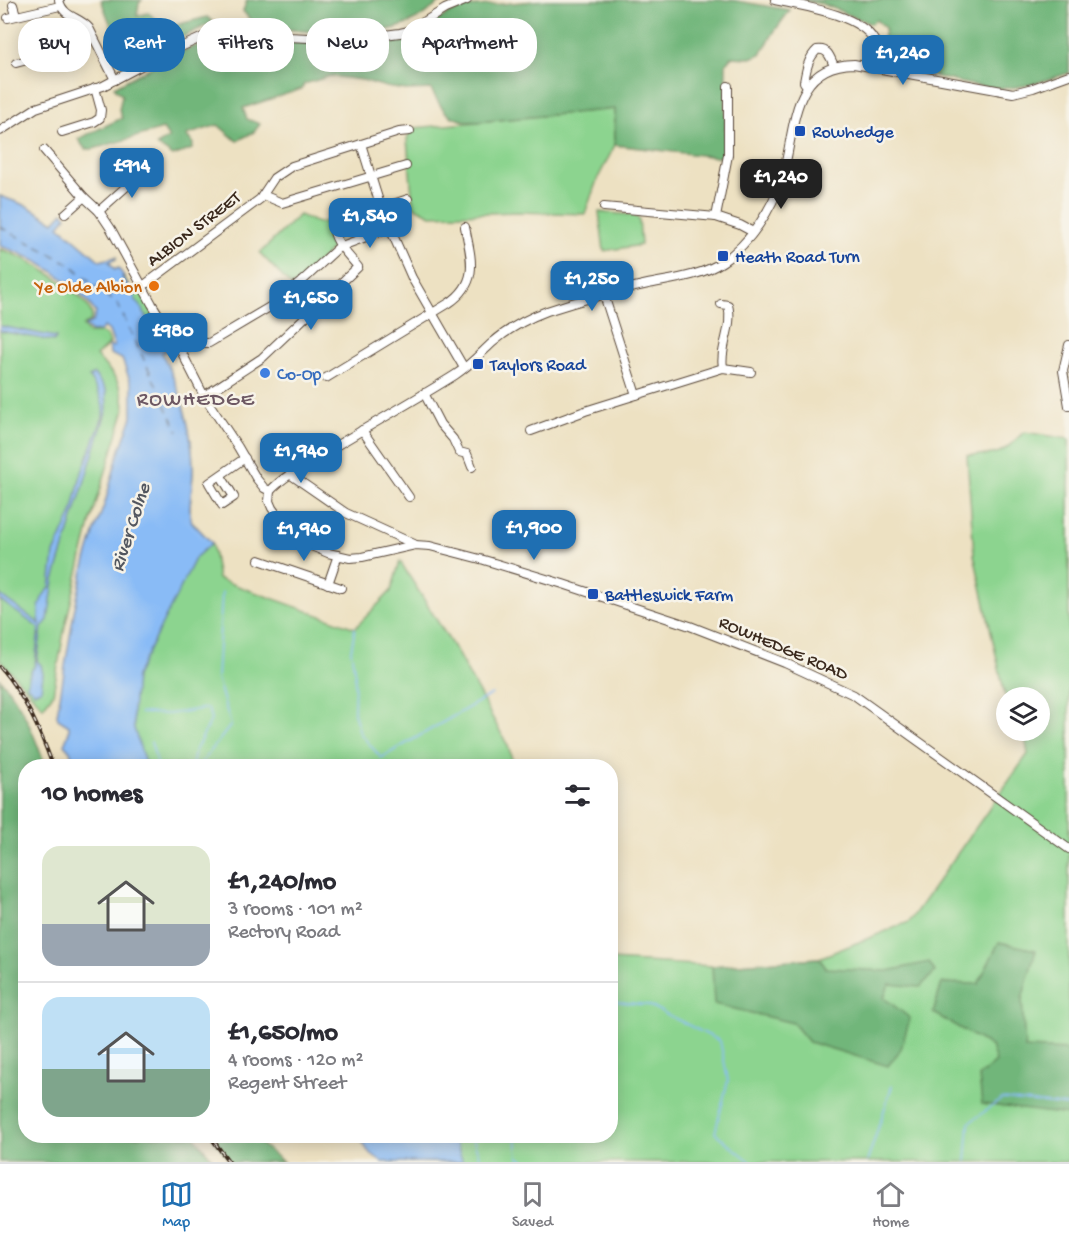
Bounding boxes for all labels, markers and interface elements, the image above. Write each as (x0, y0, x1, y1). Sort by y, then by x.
chip: Buy (18, 18, 91, 72)
chip: Rent (103, 18, 185, 72)
chip: Filters (197, 18, 294, 72)
chip: New (306, 18, 389, 72)
chip: Apartment (401, 18, 537, 72)
pin: £1,240 (854, 35, 952, 86)
text: £1,240 (876, 43, 930, 66)
place label: Rowhedge (812, 123, 894, 144)
marker: Rowhedge (793, 124, 807, 138)
pin: £914 (96, 148, 168, 199)
text: £914 (114, 156, 150, 179)
pin: £1,240 (732, 159, 830, 210)
text: £1,240 (754, 167, 808, 190)
street label: ALBION STREET (144, 187, 246, 272)
pin: £1,540 (321, 198, 419, 249)
text: £1,540 (343, 206, 397, 229)
place label: Heath Road Turn (735, 248, 860, 269)
marker: Heath Road Turn (716, 249, 730, 263)
pin: £1,250 (543, 261, 641, 312)
text: £1,250 (565, 269, 619, 292)
place label: Ye Olde Albion (33, 278, 142, 299)
marker: Ye Olde Albion (147, 279, 161, 293)
pin: £1,650 (262, 280, 360, 331)
text: £1,650 (283, 288, 339, 311)
pin: £980 (137, 313, 209, 364)
text: £980 (152, 321, 194, 344)
place label: Taylors Road (489, 356, 587, 377)
marker: Taylors Road (471, 357, 485, 371)
place label: Co-Op (277, 365, 322, 386)
marker: Co-Op (258, 366, 272, 380)
district label: ROWHEDGE (137, 389, 255, 414)
pin: £1,940 (252, 433, 350, 484)
text: £1,940 (274, 441, 328, 464)
water label: River Colne (107, 481, 158, 575)
pin: £1,900 (485, 510, 583, 561)
pin: £1,940 (255, 511, 353, 562)
text: £1,900 (506, 518, 562, 541)
text: £1,940 (277, 519, 331, 542)
place label: Battleswick Farm (604, 586, 734, 607)
marker: Battleswick Farm (586, 587, 600, 601)
street label: ROWHEDGE ROAD (715, 613, 851, 686)
map controls (996, 687, 1050, 741)
button: layers (996, 687, 1050, 741)
icon: filters (561, 779, 594, 812)
text: 10 homes (42, 780, 142, 811)
text: £1,240/mo (228, 868, 336, 899)
icon: home (90, 870, 162, 942)
text: 3 rooms · 101 m² (228, 899, 363, 922)
text: Rectory Road (228, 922, 339, 945)
text: £1,650/mo (228, 1019, 338, 1050)
icon: home (90, 1021, 162, 1093)
text: 4 rooms · 120 m² (228, 1050, 363, 1073)
text: Regent Street (228, 1073, 346, 1096)
tab: Map (160, 1178, 193, 1233)
tab: Saved (512, 1178, 553, 1233)
tab: Home (872, 1178, 909, 1233)

